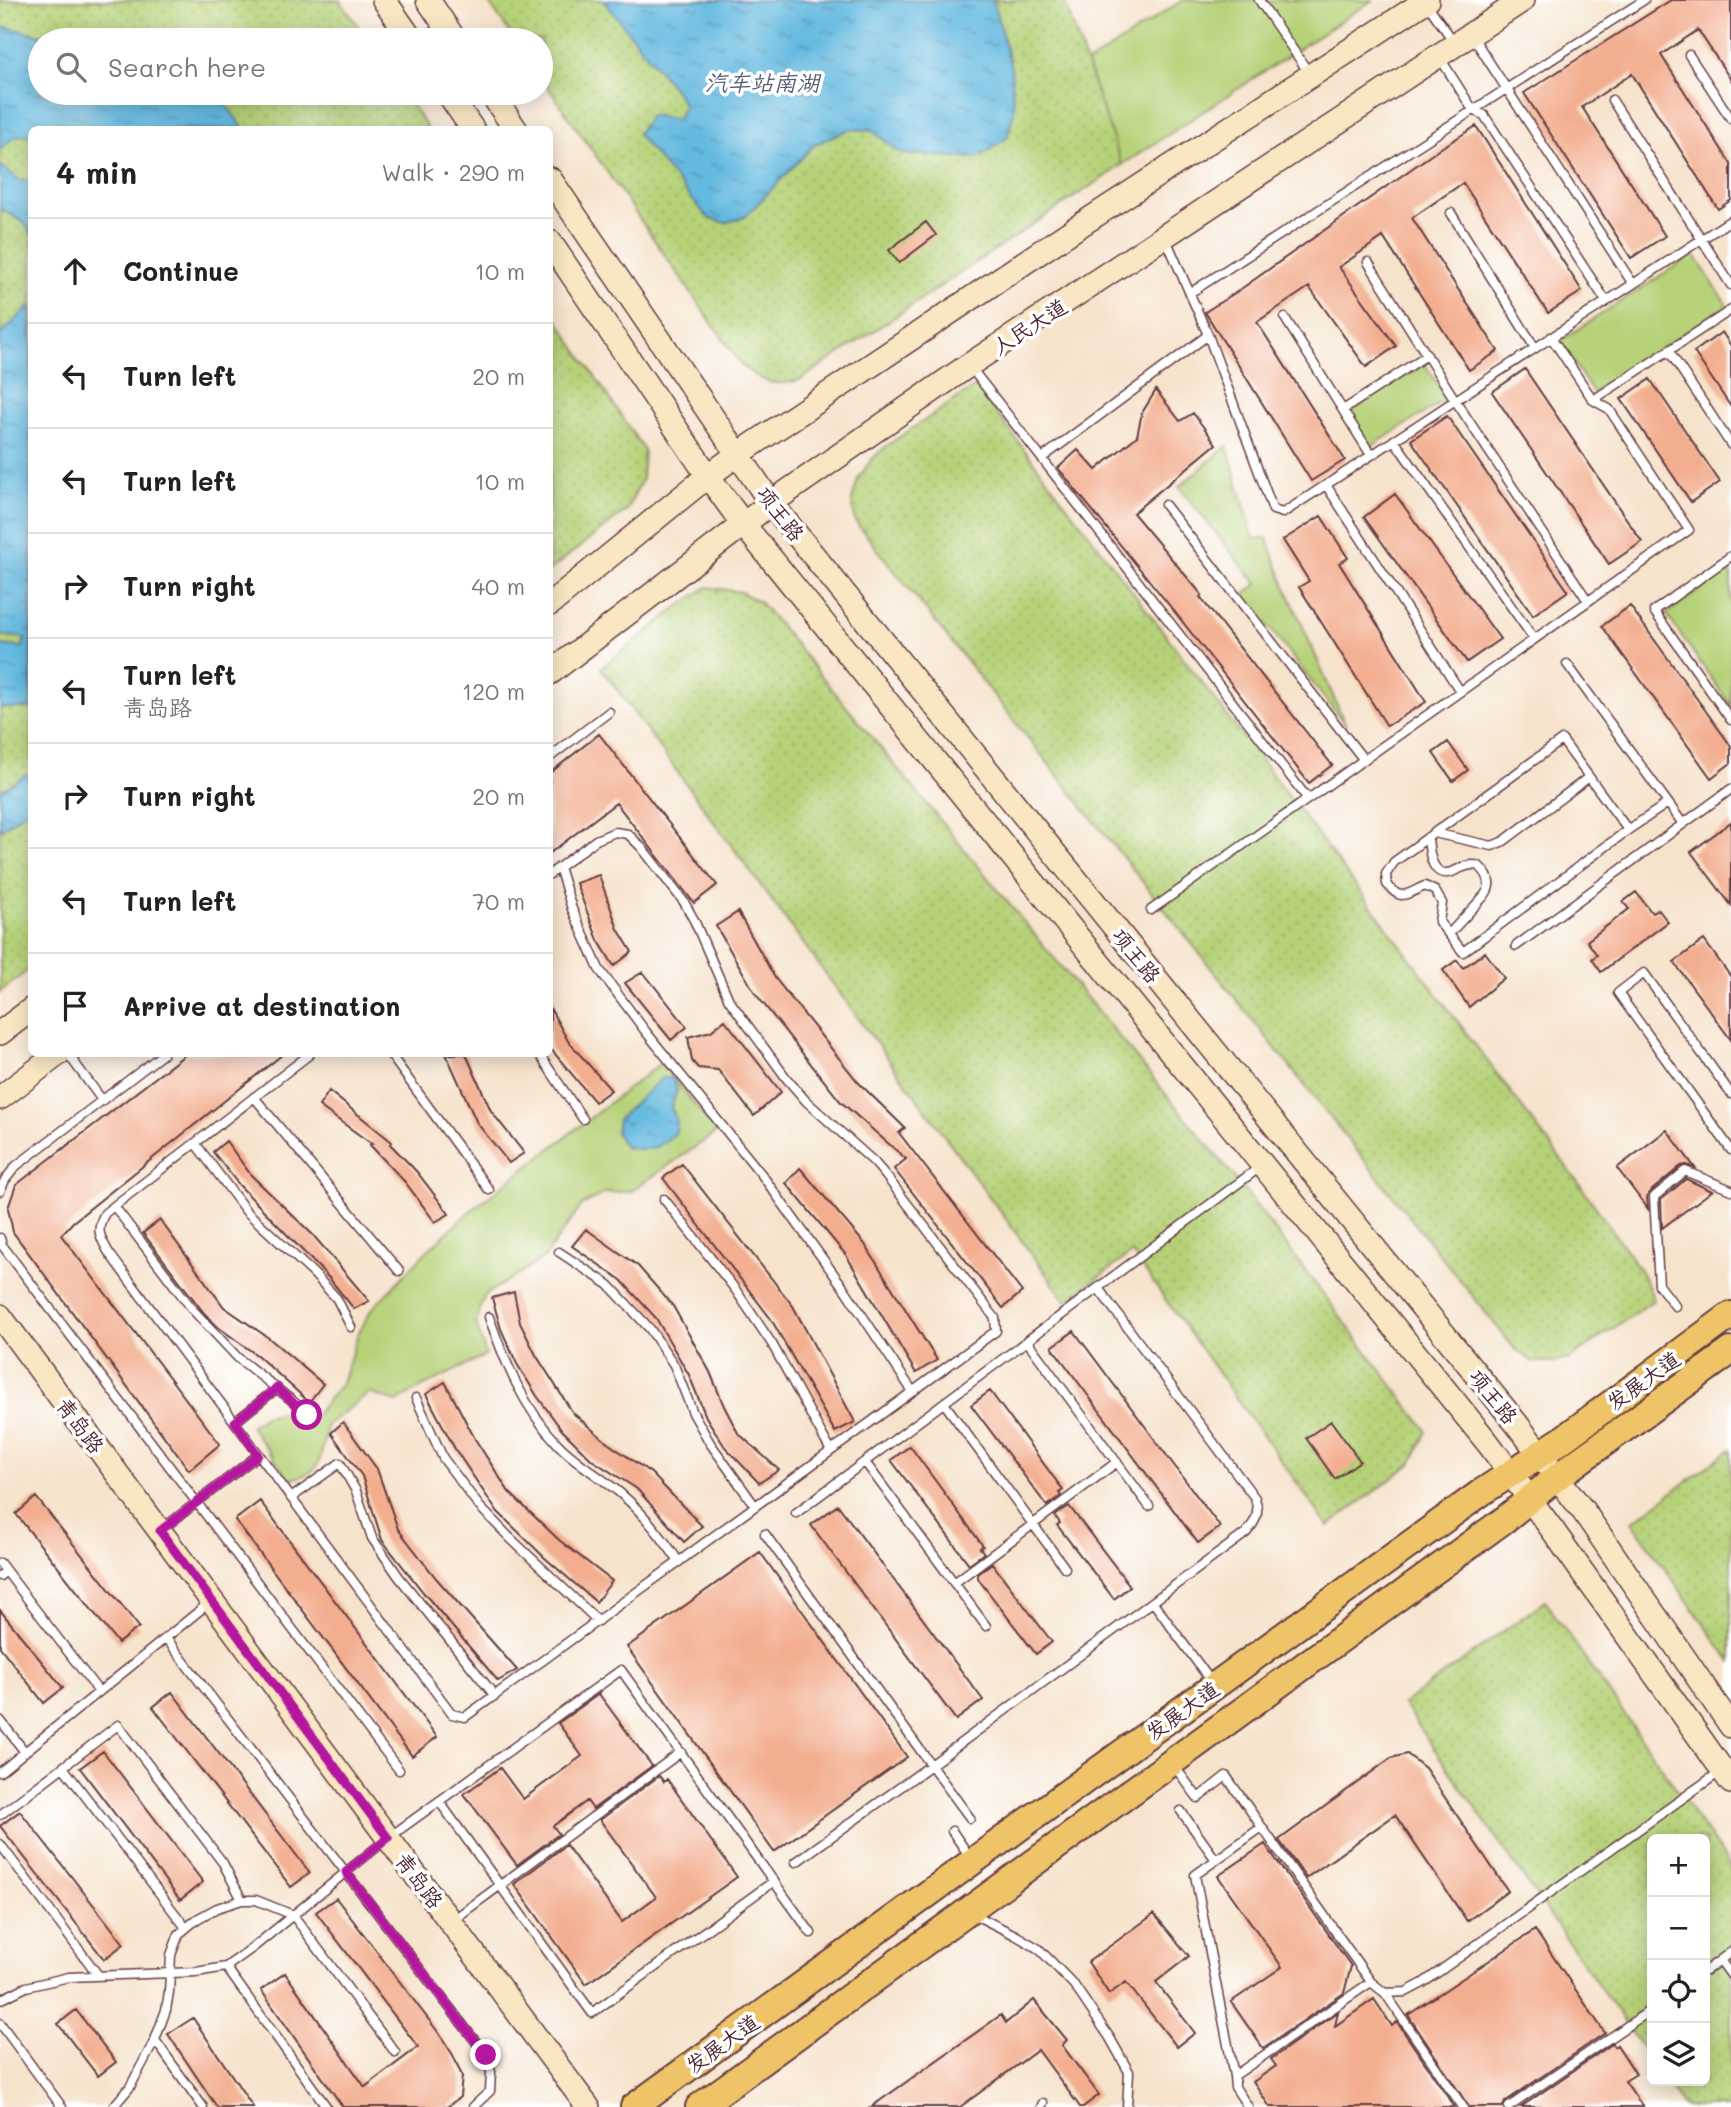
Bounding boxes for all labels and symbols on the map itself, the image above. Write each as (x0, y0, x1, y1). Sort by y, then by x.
water label: 汽车站南湖 (705, 67, 822, 97)
street label: 人民大道 (986, 292, 1072, 360)
street label: 项王路 (751, 480, 811, 546)
street label: 项王路 (1107, 922, 1167, 988)
street label: 发展大道 (1601, 1344, 1685, 1416)
street label: 项王路 (1464, 1363, 1524, 1429)
street label: 青岛路 (51, 1392, 111, 1458)
route start (291, 1399, 322, 1430)
street label: 发展大道 (1140, 1674, 1224, 1746)
street label: 青岛路 (390, 1847, 450, 1913)
street label: 发展大道 (680, 2007, 764, 2079)
route end (470, 2039, 501, 2070)

